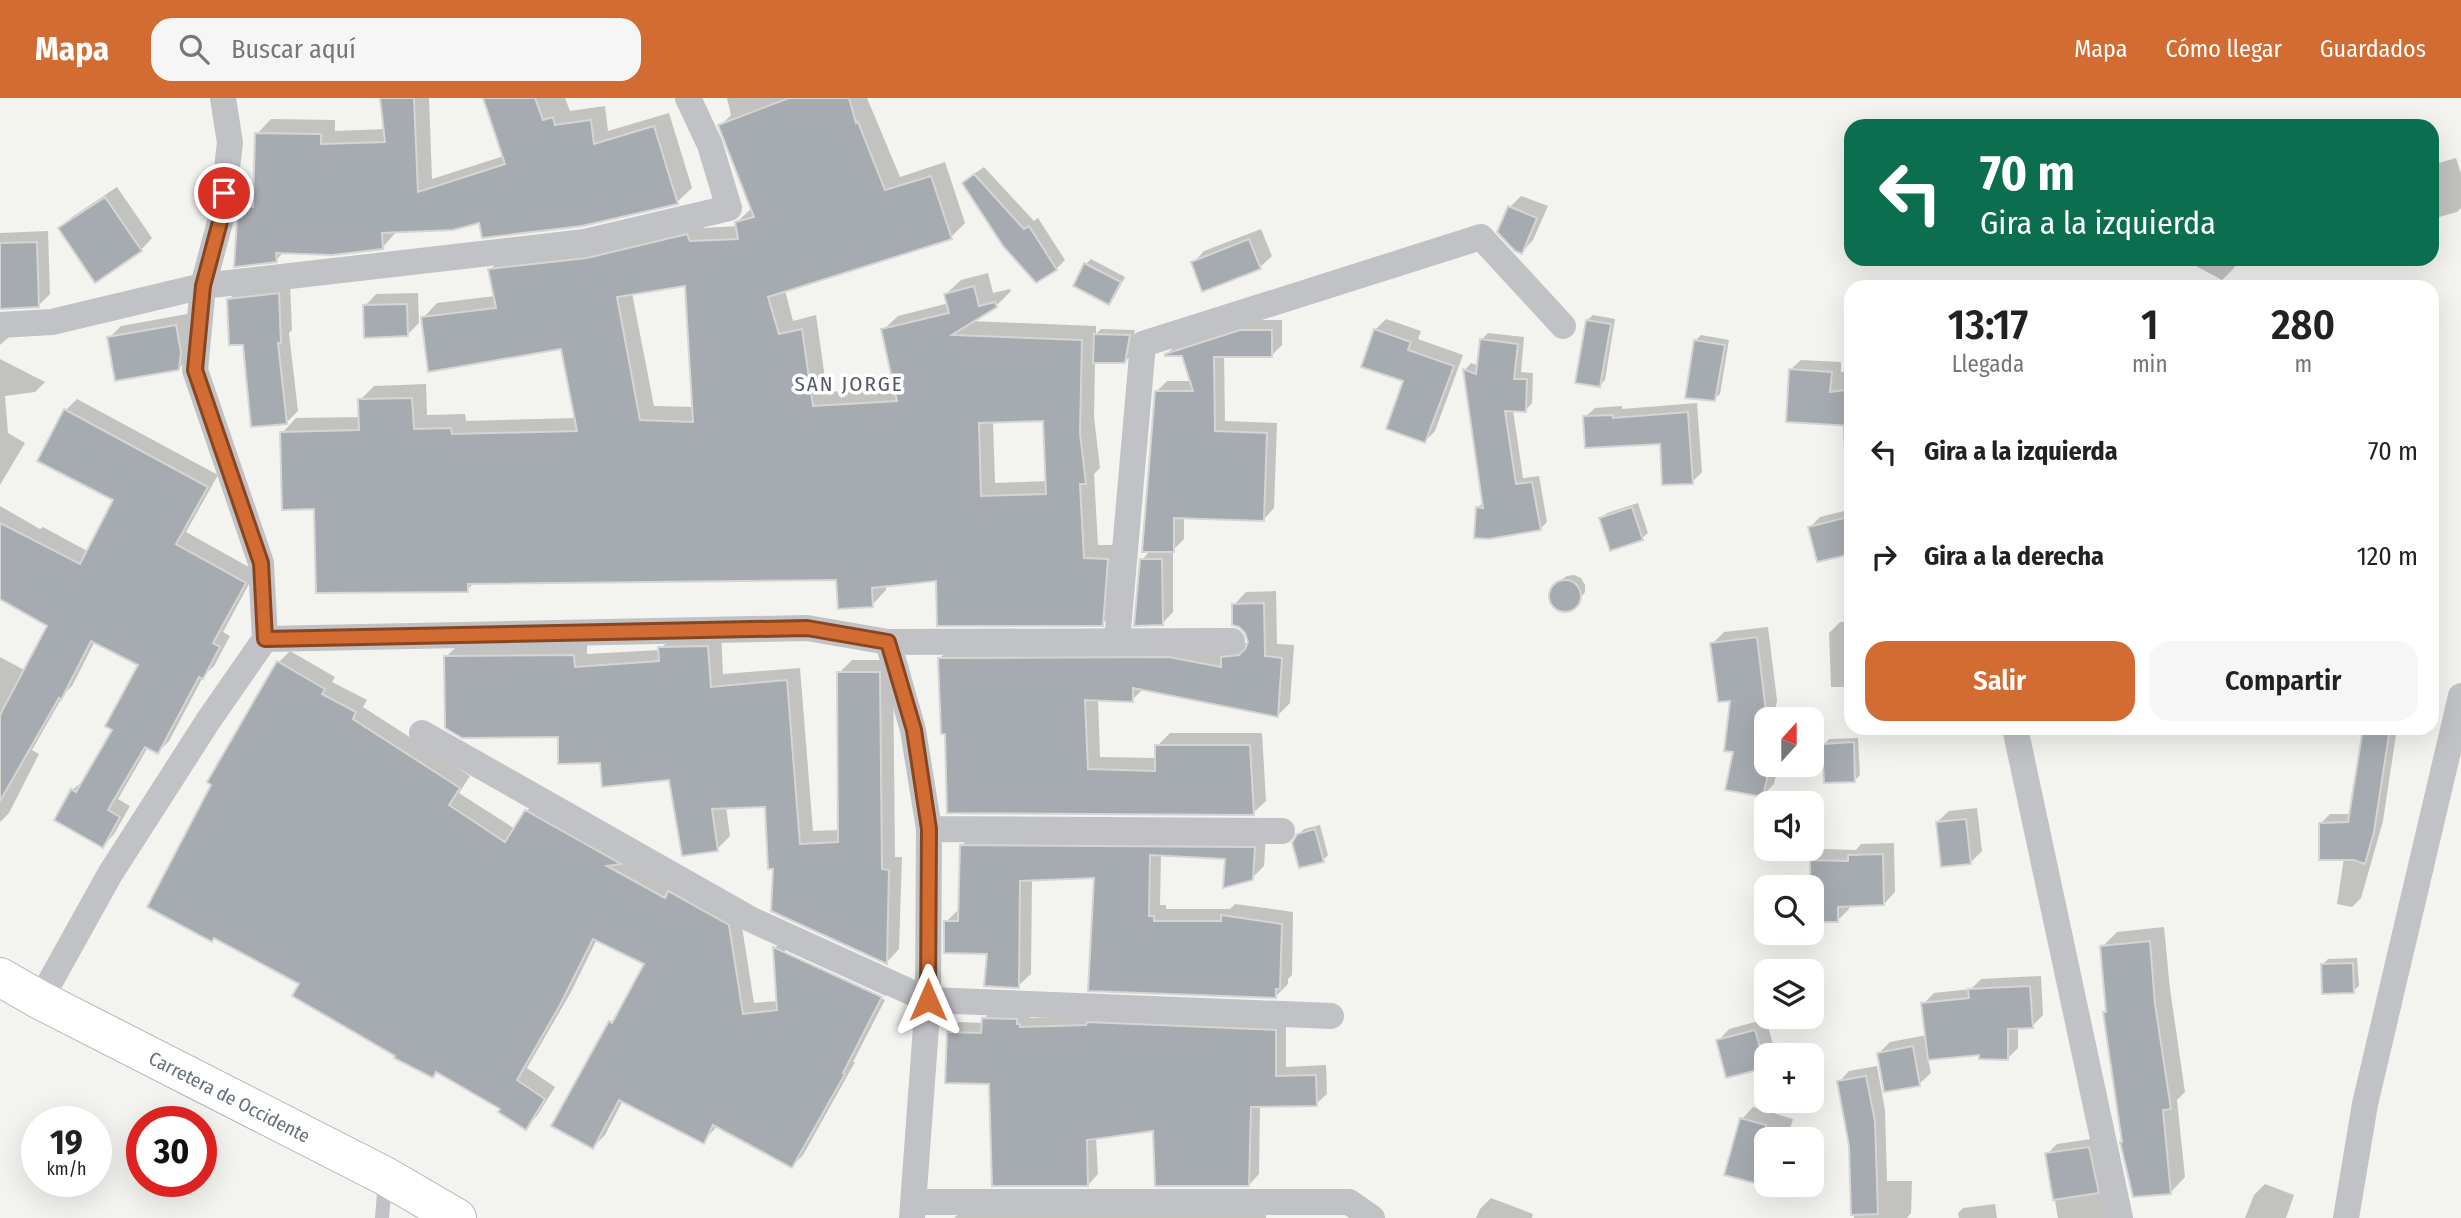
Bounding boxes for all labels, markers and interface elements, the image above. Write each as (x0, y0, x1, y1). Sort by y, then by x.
search box (151, 18, 641, 81)
text: Mapa (35, 29, 109, 69)
icon: search (175, 30, 213, 68)
text: Buscar aquí (231, 34, 356, 65)
text: Mapa (2074, 35, 2127, 63)
text: Cómo llegar (2165, 35, 2282, 63)
text: Guardados (2320, 35, 2426, 63)
text: 70 m (1980, 144, 2075, 203)
icon: left (1865, 147, 1956, 238)
pin (194, 163, 254, 223)
icon: arrive (205, 174, 243, 212)
text: Gira a la izquierda (1980, 204, 2216, 242)
text: 13:17 (1948, 300, 2028, 350)
text: 1 (2141, 300, 2158, 350)
text: 280 (2271, 300, 2335, 350)
text: Llegada (1952, 350, 2024, 378)
text: min (2132, 350, 2168, 378)
text: m (2294, 350, 2312, 378)
district label: SAN JORGE (794, 371, 904, 397)
icon: left (1865, 433, 1903, 471)
text: Gira a la izquierda (1924, 436, 2118, 467)
text: 70 m (2368, 436, 2418, 467)
icon: right (1865, 538, 1903, 576)
text: Gira a la derecha (1924, 541, 2104, 572)
text: 120 m (2357, 541, 2418, 572)
button: Salir (1865, 641, 2135, 721)
button: Compartir (2149, 641, 2418, 721)
north arrow (1754, 707, 1824, 777)
map controls (1754, 707, 1824, 1197)
button: sound (1754, 791, 1824, 861)
button: search (1754, 875, 1824, 945)
button: layers (1754, 959, 1824, 1029)
position arrow (891, 963, 965, 1037)
button: + (1754, 1043, 1824, 1113)
street label: Carretera de Occidente (145, 1046, 314, 1147)
speed limit sign: 30 (126, 1106, 217, 1197)
text: 19 (50, 1121, 83, 1163)
button: − (1754, 1127, 1824, 1197)
text: km/h (46, 1158, 87, 1180)

